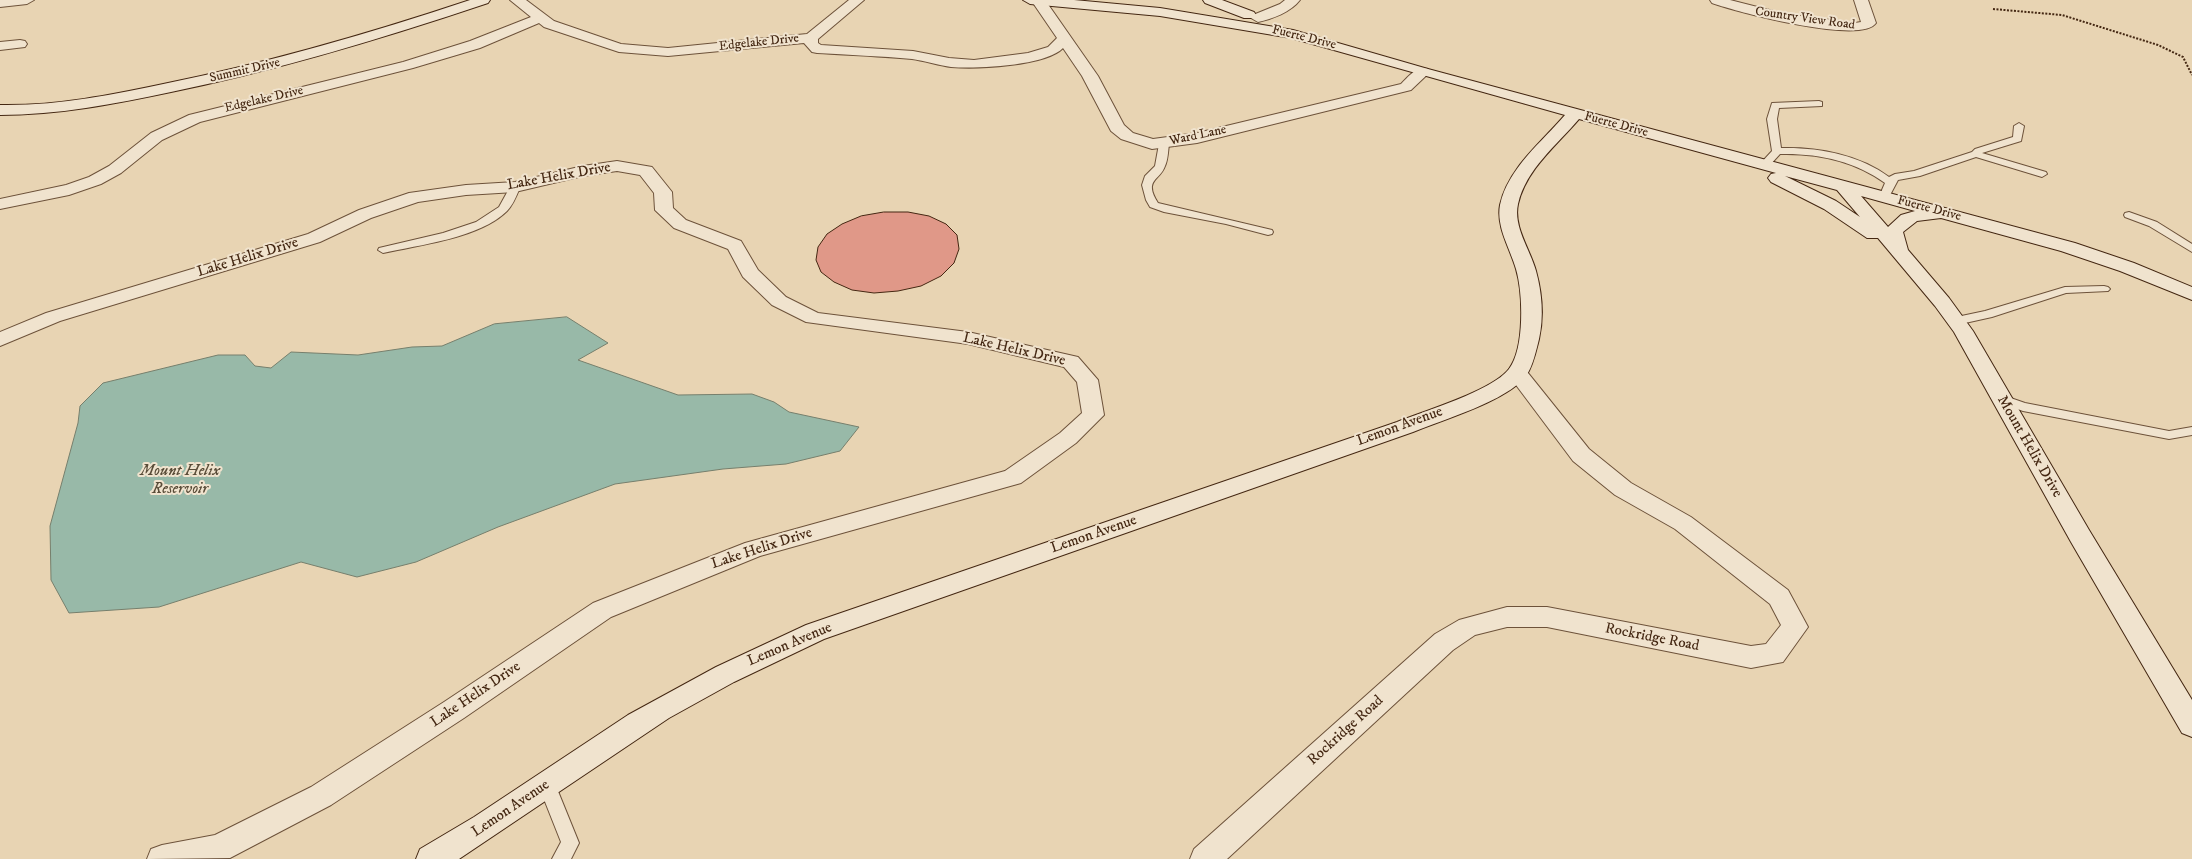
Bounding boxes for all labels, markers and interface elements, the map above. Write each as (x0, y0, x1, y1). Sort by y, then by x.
street label: Country View Road (1754, 4, 1856, 34)
street label: Fuerte Drive (1270, 23, 1338, 53)
street label: Edgelake Drive (718, 31, 800, 55)
street label: Summit Drive (208, 55, 282, 87)
street label: Edgelake Drive (223, 83, 305, 117)
street label: Fuerte Drive (1582, 109, 1650, 141)
street label: Ward Lane (1168, 122, 1228, 150)
street label: Lake Helix Drive (506, 159, 612, 195)
street label: Fuerte Drive (1895, 193, 1963, 225)
street label: Lake Helix Drive (195, 234, 301, 282)
street label: Lake Helix Drive (961, 329, 1067, 371)
street label: Mount Helix Drive (1993, 393, 2065, 501)
street label: Lemon Avenue (1355, 403, 1445, 451)
water label: Mount Helix Reservoir (140, 462, 220, 500)
street label: Lemon Avenue (1049, 512, 1139, 558)
street label: Lake Helix Drive (709, 524, 815, 574)
street label: Lemon Avenue (745, 619, 835, 671)
street label: Rockridge Road (1603, 620, 1701, 656)
street label: Lake Helix Drive (428, 658, 524, 732)
street label: Rockridge Road (1304, 692, 1388, 770)
street label: Lemon Avenue (469, 776, 553, 842)

